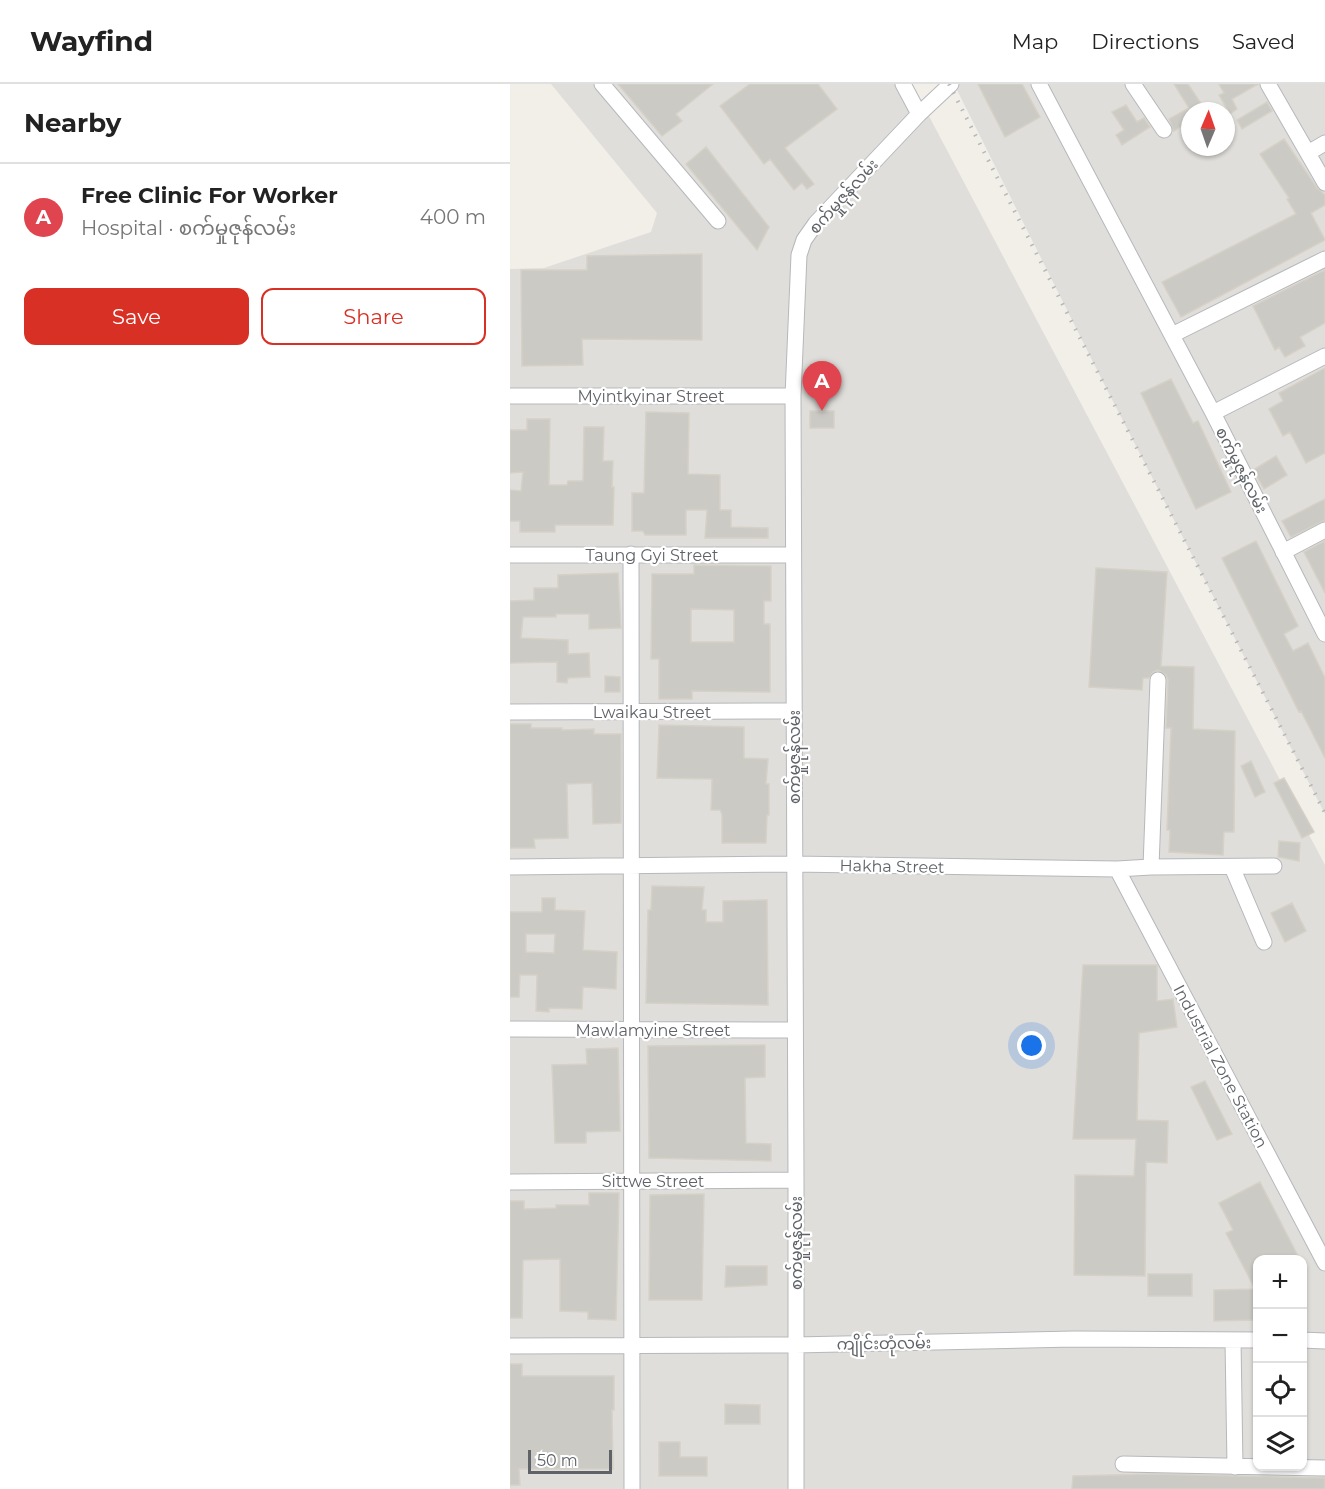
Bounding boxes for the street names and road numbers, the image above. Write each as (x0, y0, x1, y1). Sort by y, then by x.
street label: စက်မှုဇုန်လမ်း (803, 154, 886, 241)
street label: Myintkyinar Street (578, 387, 725, 406)
street label: စက်မှုဇုန်လမ်း (1207, 423, 1273, 519)
street label: Taung Gyi Street (586, 546, 719, 565)
street label: Lwaikau Street (593, 703, 712, 722)
street label: စက်မှုဇုန်လမ်း (783, 710, 809, 804)
street label: Hakha Street (839, 856, 945, 877)
street label: Industrial Zone Station (1169, 981, 1272, 1151)
street label: Mawlamyine Street (575, 1021, 731, 1040)
street label: Sittwe Street (602, 1172, 705, 1191)
street label: စက်မှုဇုန်လမ်း (785, 1196, 811, 1290)
street label: ကျိုင်းတုံလမ်း (837, 1331, 932, 1359)

